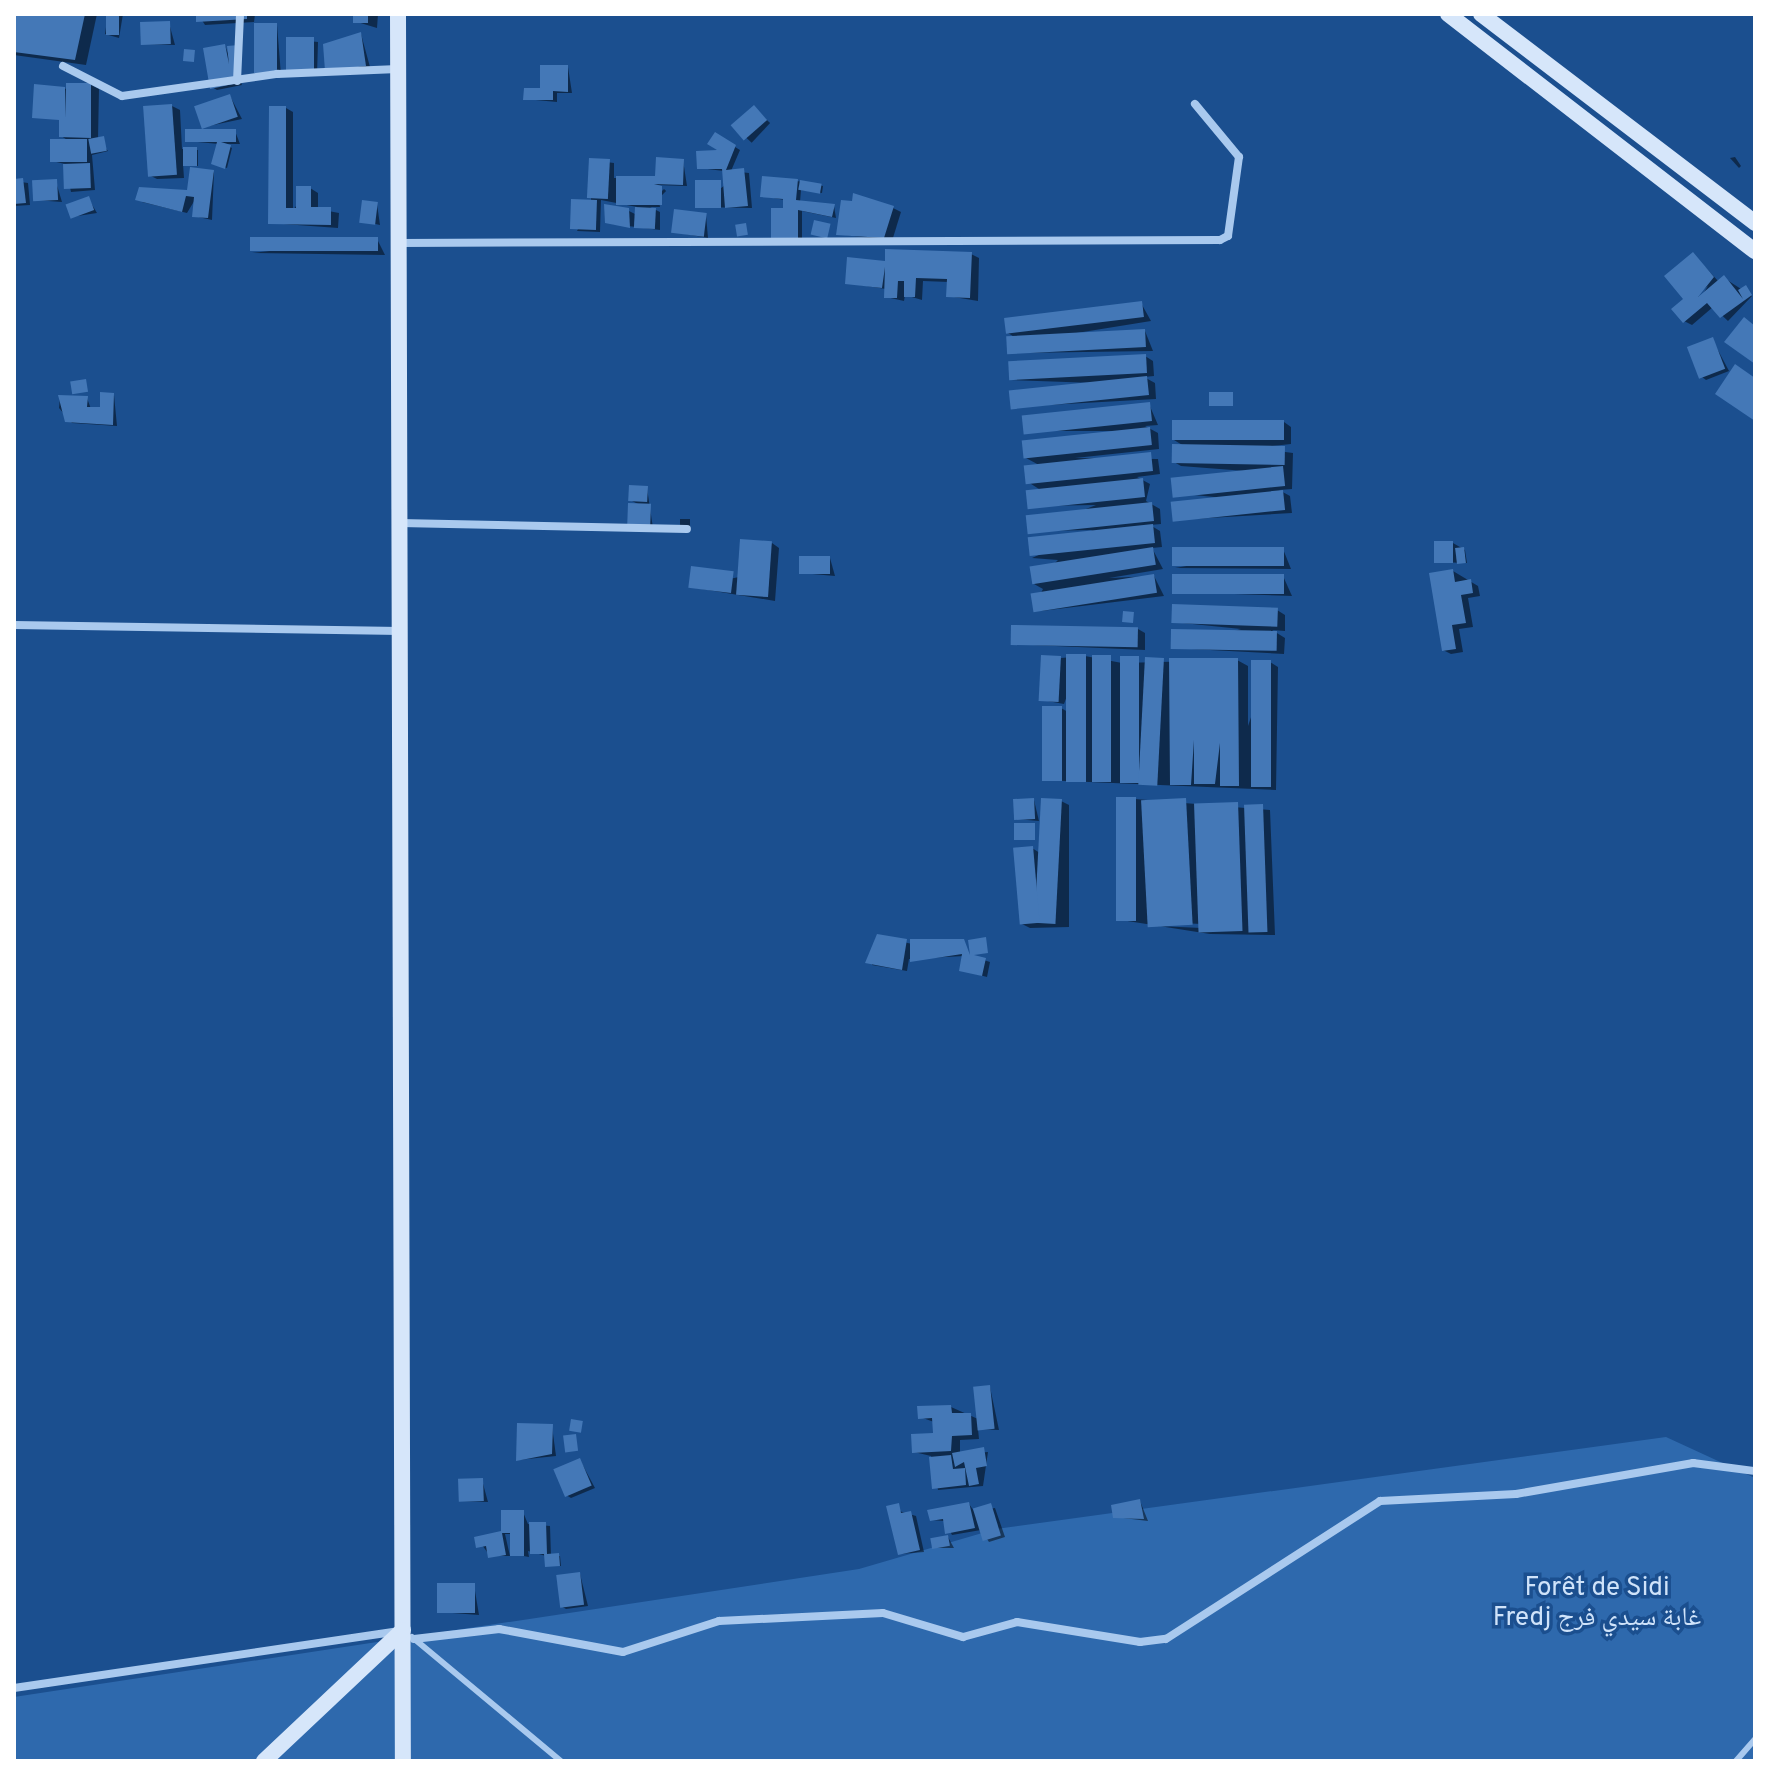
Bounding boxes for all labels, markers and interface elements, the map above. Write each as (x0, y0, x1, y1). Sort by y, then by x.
park label: Forêt de Sidi Fredj غابة سيدي فرج (1493, 1573, 1701, 1634)

